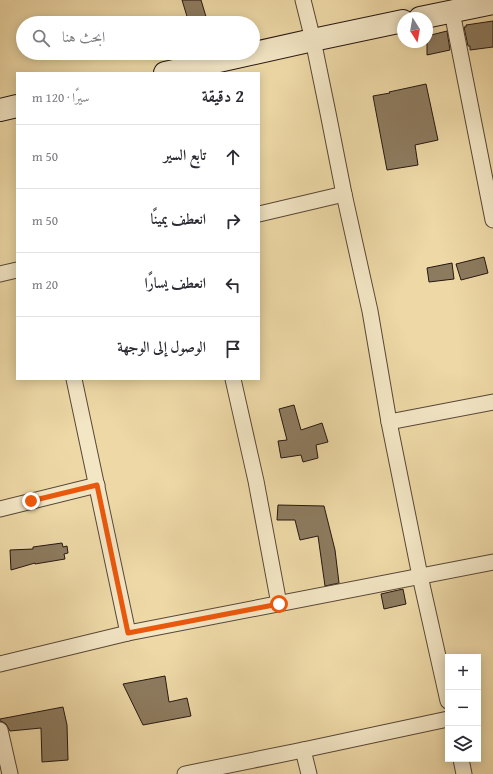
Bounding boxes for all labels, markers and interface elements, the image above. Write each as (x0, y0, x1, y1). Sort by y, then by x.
north arrow (397, 12, 433, 48)
search box (16, 16, 260, 60)
text: ابحث هنا (62, 26, 105, 47)
icon: search (30, 27, 52, 49)
text: 2 دقيقة (202, 83, 244, 108)
text: سيرًا · 120 m (32, 88, 90, 107)
text: تابع السير (164, 144, 206, 165)
icon: ahead (222, 146, 244, 168)
text: 50 m (32, 147, 58, 166)
text: انعطف يمينًا (150, 208, 206, 229)
icon: right (222, 210, 244, 232)
text: 50 m (32, 211, 58, 230)
text: انعطف يسارًا (144, 272, 206, 293)
icon: left (222, 274, 244, 296)
text: 20 m (32, 275, 58, 294)
text: الوصول إلى الوجهة (117, 336, 206, 357)
icon: arrive (222, 338, 244, 360)
route end (22, 492, 40, 510)
route start (270, 595, 288, 613)
map controls (445, 654, 481, 762)
button: + (445, 654, 481, 690)
button: − (445, 690, 481, 726)
button: layers (445, 726, 481, 762)

